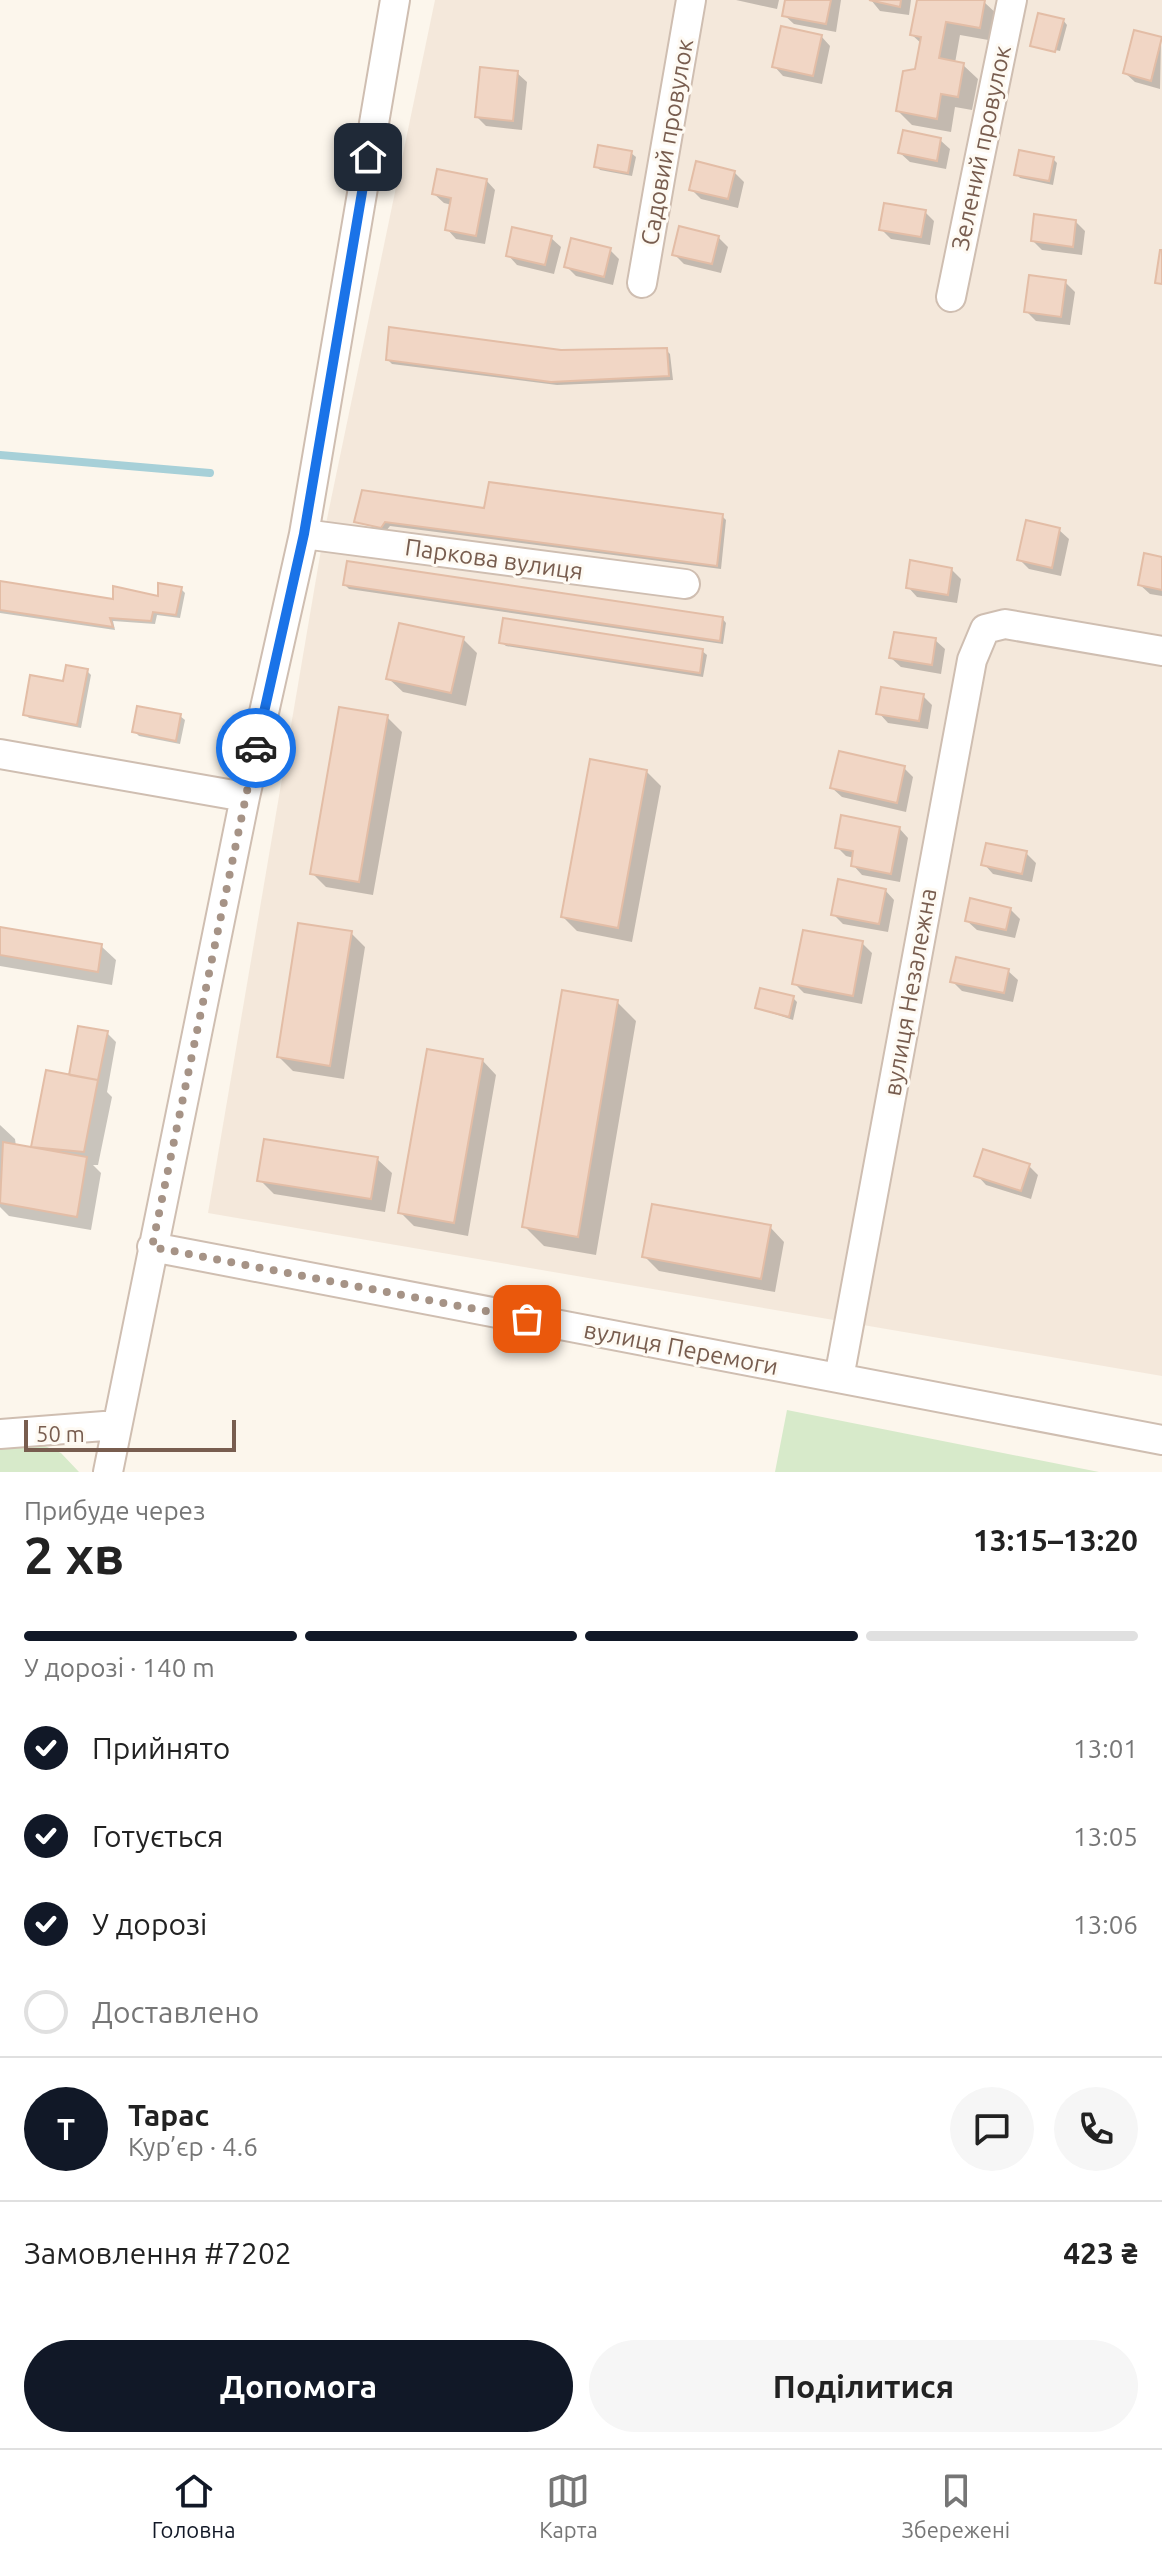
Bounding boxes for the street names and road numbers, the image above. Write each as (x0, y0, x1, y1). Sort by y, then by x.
street label: Садовий провулок (636, 37, 698, 247)
street label: Зелений провулок (946, 43, 1016, 253)
street label: Паркова вулиця (403, 533, 585, 585)
street label: вулиця Незалежна (878, 886, 942, 1098)
street label: вулиця Перемоги (581, 1316, 781, 1380)

